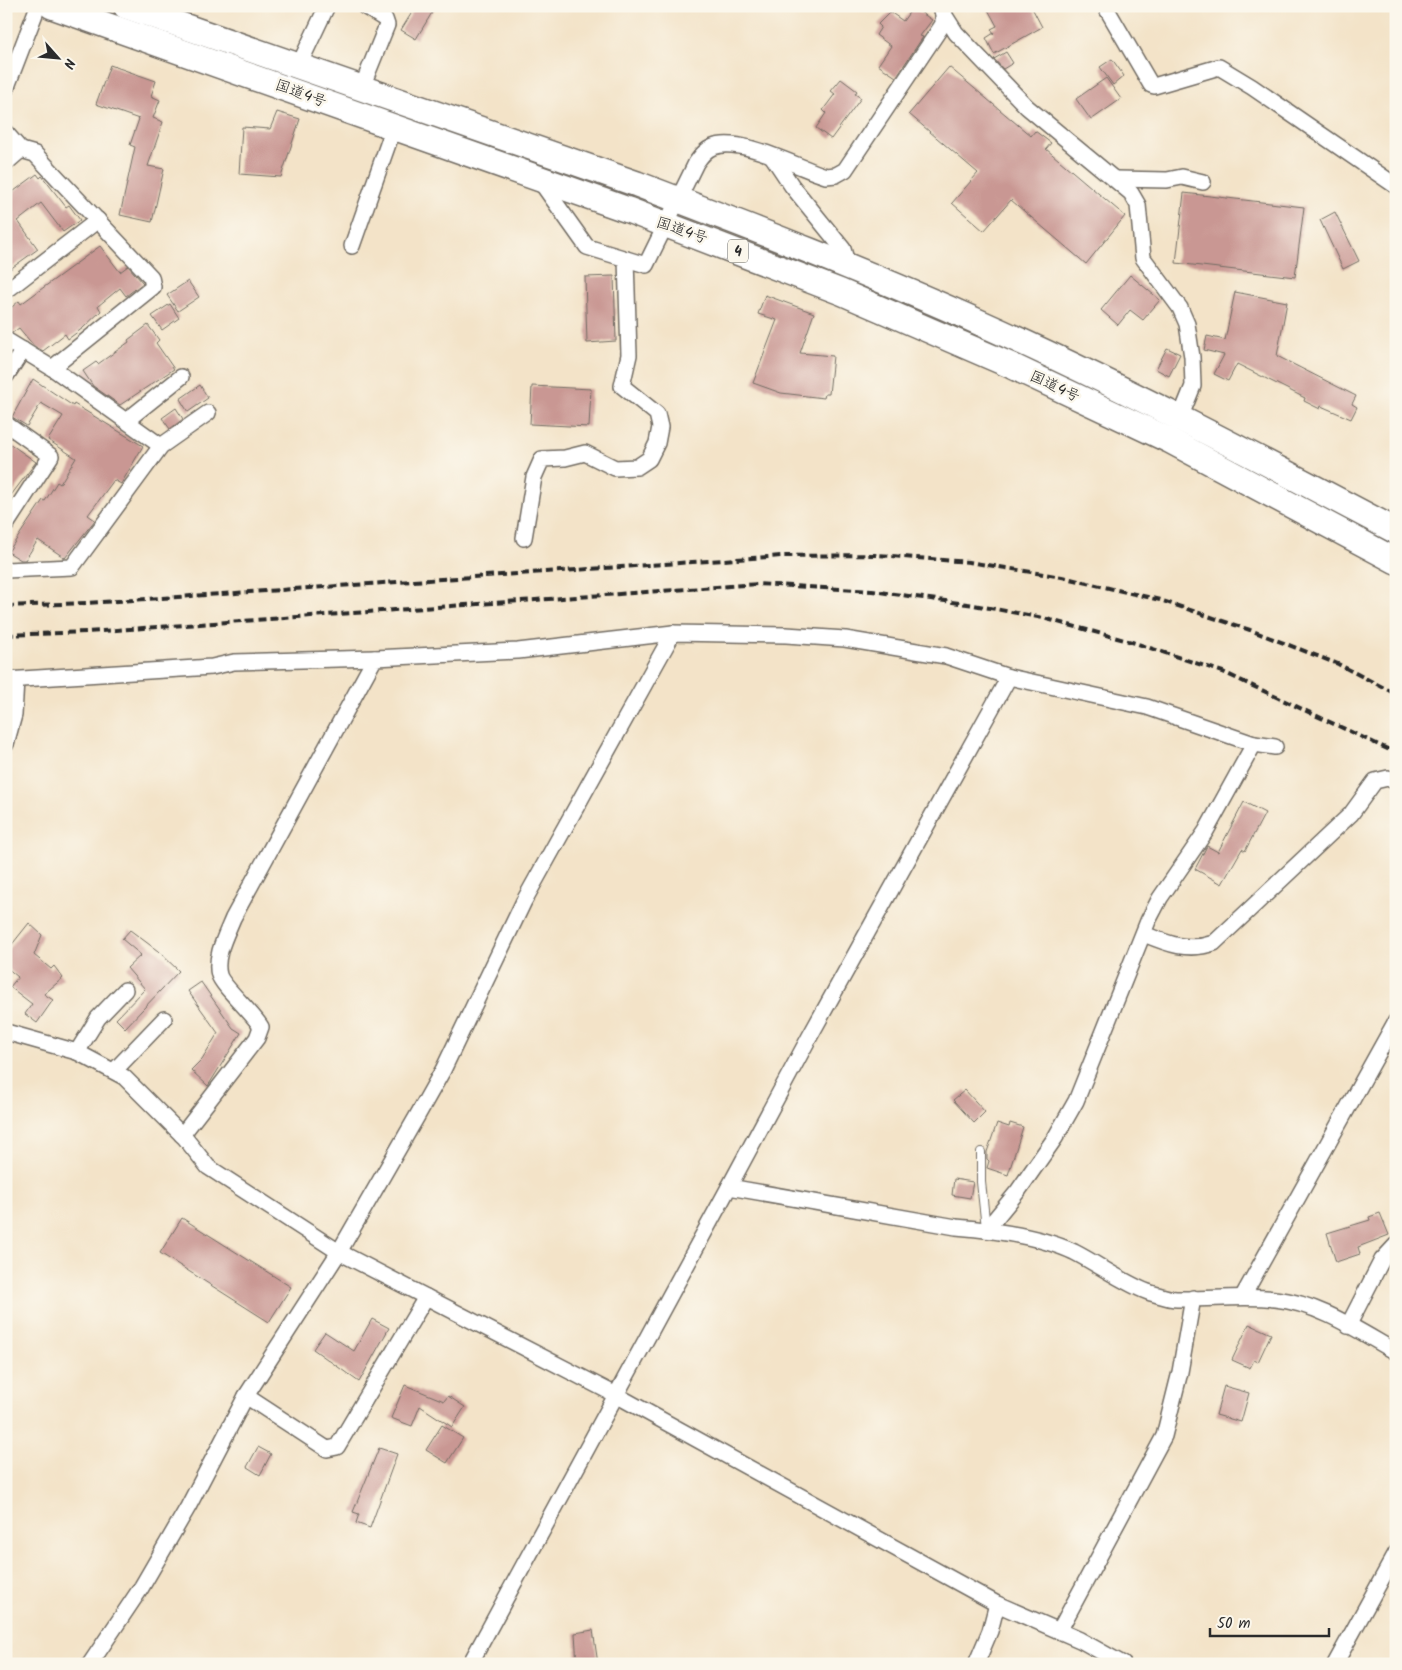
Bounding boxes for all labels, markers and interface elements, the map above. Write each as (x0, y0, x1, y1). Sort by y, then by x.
north arrow (32, 32, 82, 82)
text: N (57, 55, 81, 73)
street label: 国道4号 (272, 74, 330, 114)
street label: 国道4号 (653, 211, 711, 251)
road number: 4 (728, 240, 748, 262)
street label: 国道4号 (1025, 365, 1084, 409)
scale bar (1210, 1605, 1328, 1637)
text: 50 m (1217, 1612, 1251, 1636)

